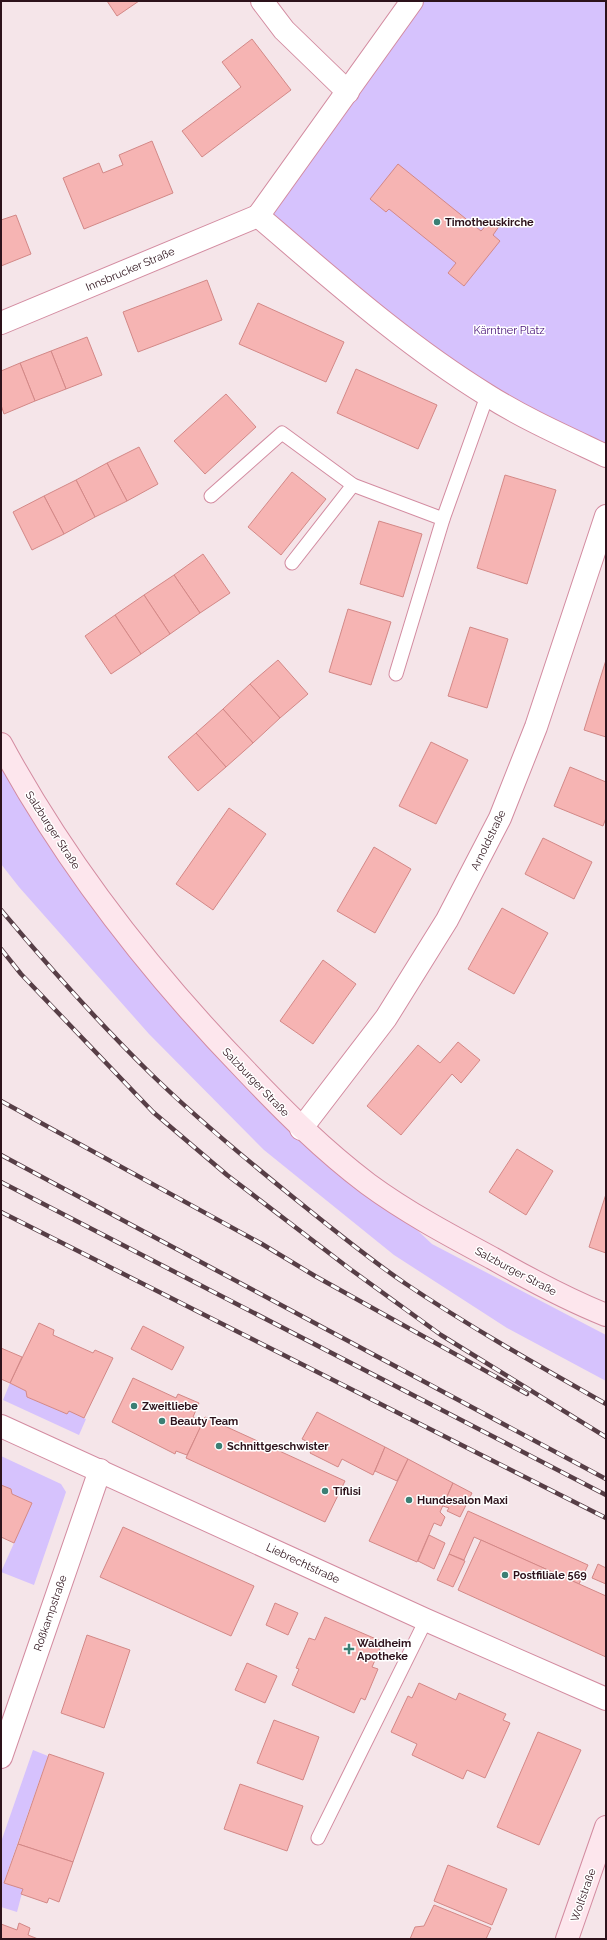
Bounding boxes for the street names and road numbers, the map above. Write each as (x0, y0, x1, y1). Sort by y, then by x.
street label: Innsbrucker Straße (84, 245, 177, 294)
street label: Salzburger Straße (23, 789, 83, 872)
street label: Arnoldstraße (468, 807, 509, 872)
street label: Salzburger Straße (220, 1045, 292, 1120)
street label: Salzburger Straße (473, 1244, 559, 1299)
street label: Liebrechtstraße (264, 1541, 342, 1586)
street label: Roßkampstraße (31, 1573, 70, 1653)
street label: Wolfstraße (568, 1866, 599, 1923)

